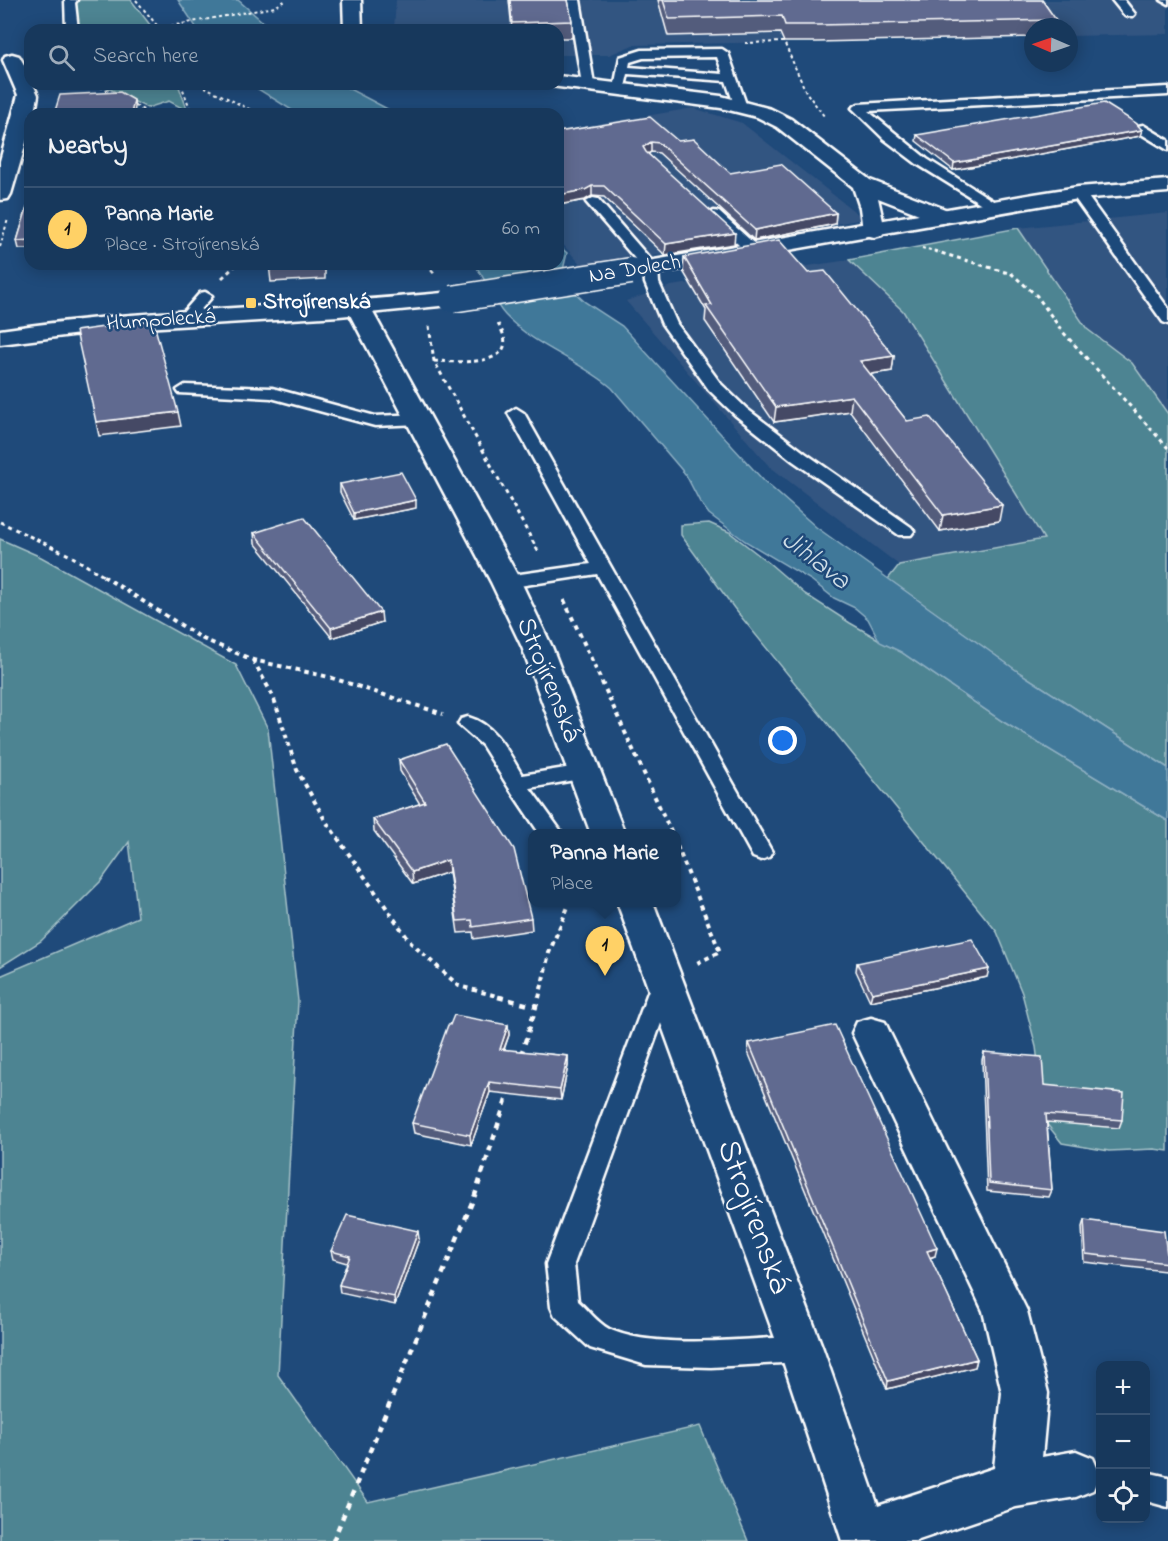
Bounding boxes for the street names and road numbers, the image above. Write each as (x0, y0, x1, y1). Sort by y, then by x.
street label: Na Dolech (587, 247, 683, 293)
street label: Humpolecká (105, 301, 217, 341)
street label: Strojírenská (505, 612, 591, 749)
street label: Strojírenská (703, 1133, 803, 1301)

